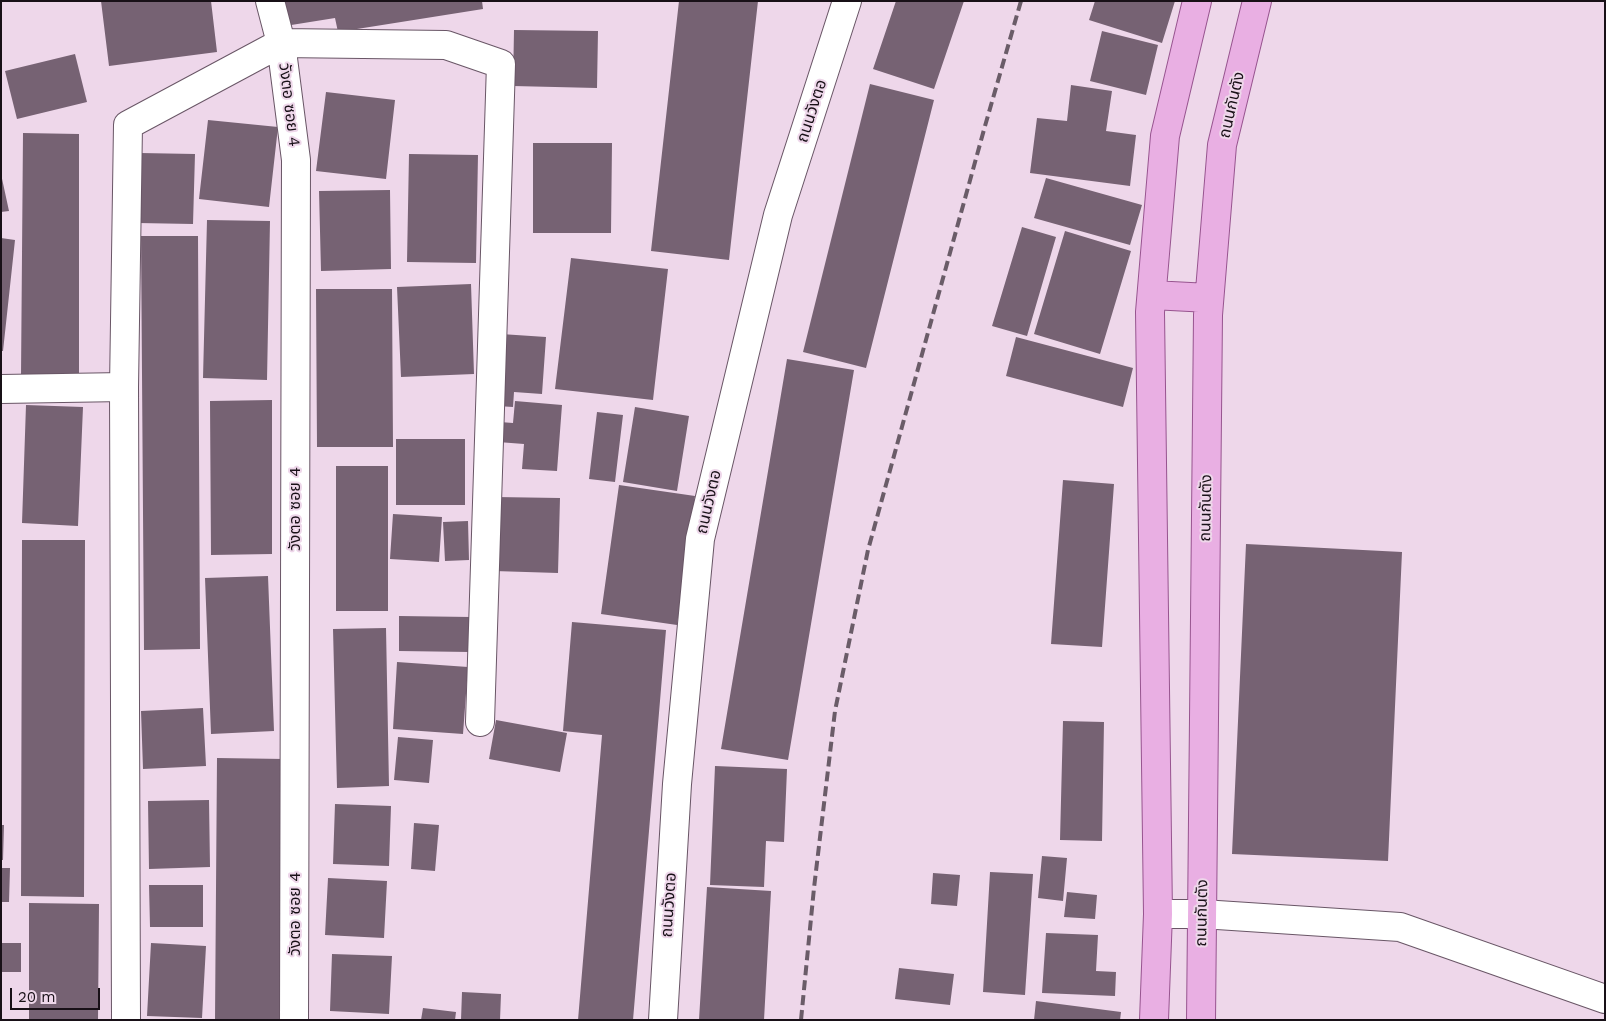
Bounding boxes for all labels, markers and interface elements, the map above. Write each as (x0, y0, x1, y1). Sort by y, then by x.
street label: วังตอ ซอย 4 (274, 62, 304, 148)
street label: ถนนกันตัง (1215, 70, 1249, 140)
street label: ถนนวังตอ (793, 77, 831, 145)
street label: วังตอ ซอย 4 (285, 467, 305, 551)
street label: ถนนวังตอ (692, 468, 726, 536)
street label: ถนนกันตัง (1196, 474, 1216, 542)
street label: วังตอ ซอย 4 (285, 872, 305, 956)
street label: ถนนวังตอ (657, 872, 681, 938)
street label: ถนนกันตัง (1192, 879, 1212, 947)
scale bar (12, 978, 102, 1010)
text: 20 m (18, 988, 56, 1006)

